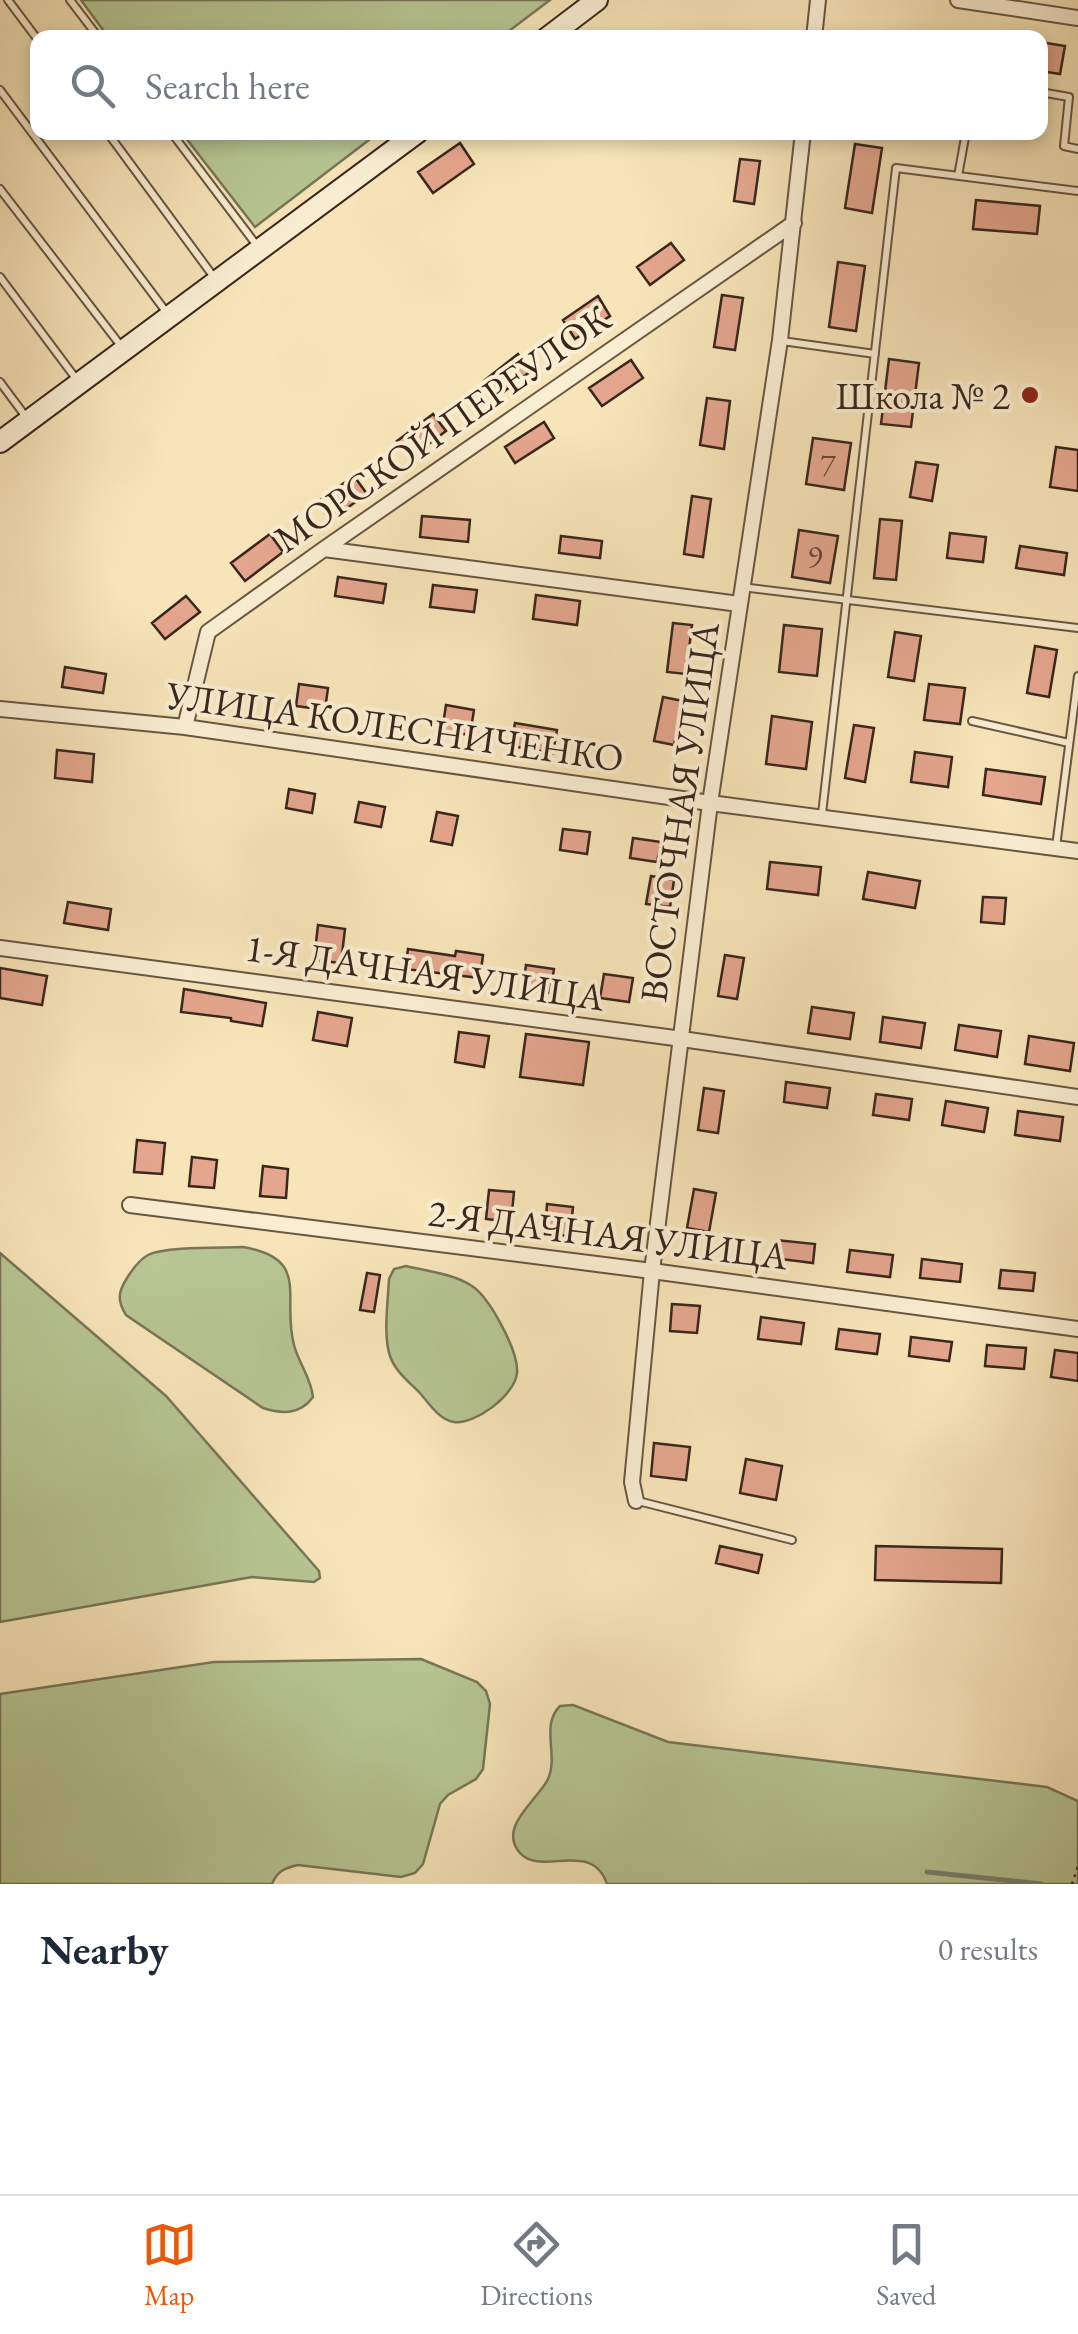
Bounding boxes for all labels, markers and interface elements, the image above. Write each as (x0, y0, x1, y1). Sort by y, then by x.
search box (30, 30, 1048, 140)
icon: search (65, 58, 120, 113)
text: Search here (145, 61, 310, 110)
street label: МОРСКОЙ ПЕРЕУЛОК (264, 293, 620, 563)
place label: Школа № 2 (836, 371, 1010, 420)
marker: Школа № 2 (1019, 384, 1041, 406)
house number: 7 (820, 443, 836, 485)
house number: 9 (807, 535, 823, 577)
street label: ВОСТОЧНАЯ УЛИЦА (628, 618, 730, 1005)
street label: УЛИЦА КОЛЕСНИЧЕНКО (162, 670, 627, 782)
street label: 1-Я ДАЧНАЯ УЛИЦА (242, 923, 608, 1022)
street label: 2-Я ДАЧНАЯ УЛИЦА (425, 1188, 791, 1280)
text: Nearby (40, 1922, 169, 1977)
text: 0 results (938, 1928, 1038, 1970)
tab: Map (142, 2217, 197, 2313)
tab: Directions (480, 2217, 593, 2313)
tab: Saved (876, 2217, 936, 2313)

